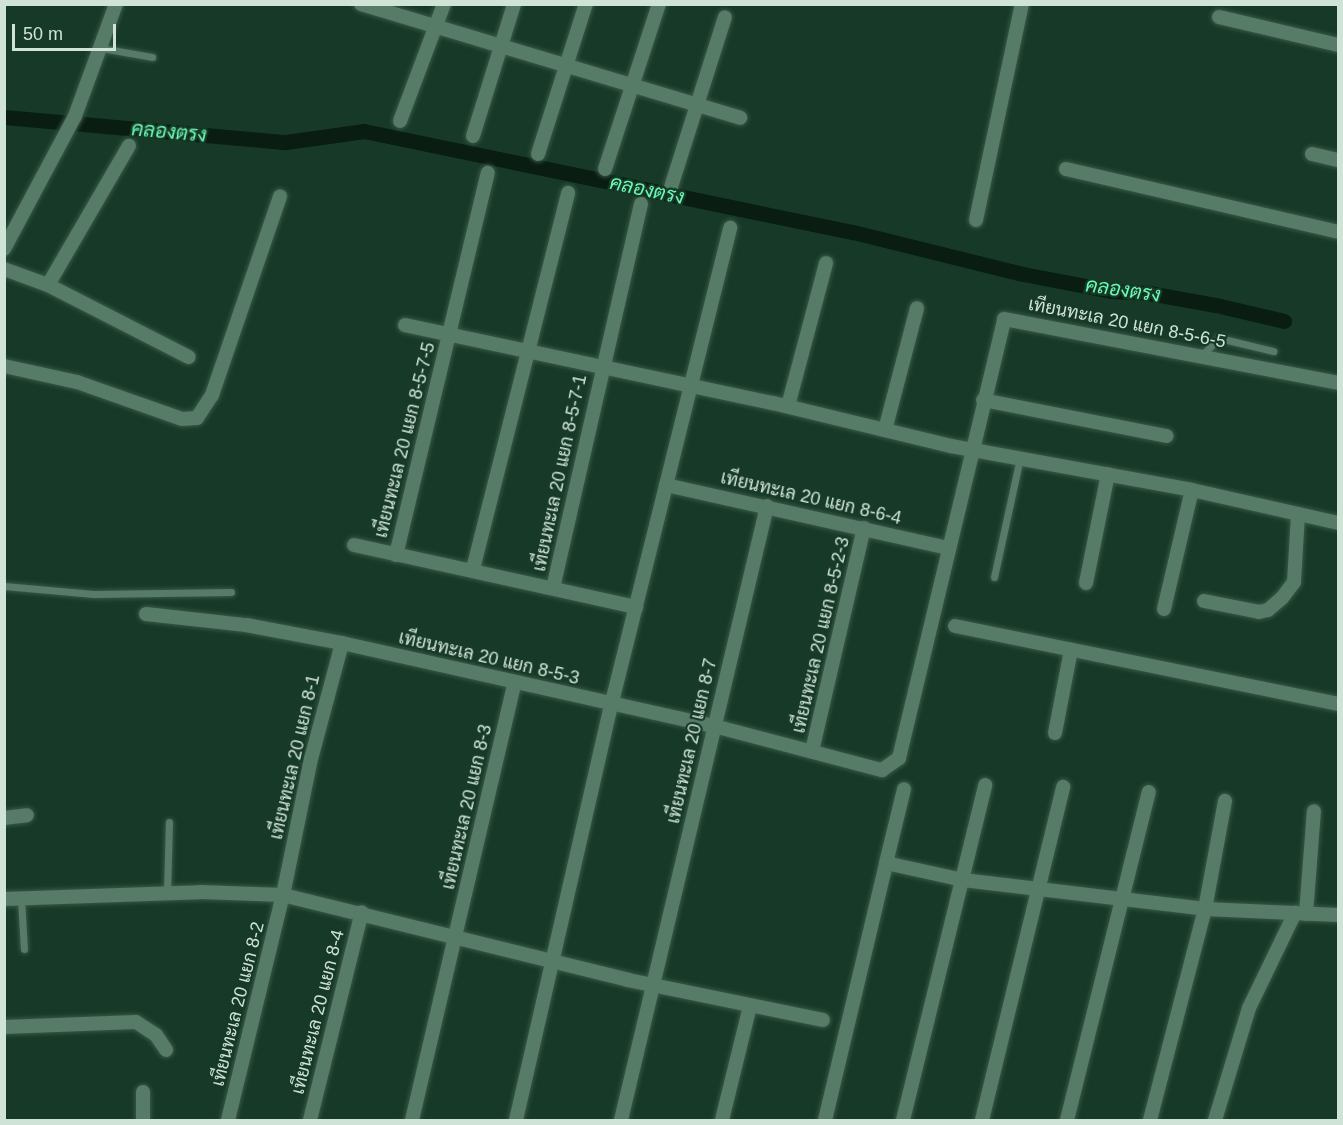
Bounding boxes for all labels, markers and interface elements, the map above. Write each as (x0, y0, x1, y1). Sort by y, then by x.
scale bar (15, 12, 118, 50)
text: 50 m (23, 24, 63, 44)
water label: คลองตรง (130, 117, 208, 147)
water label: คลองตรง (608, 170, 686, 210)
water label: คลองตรง (1084, 273, 1162, 307)
street label: เทียนทะเล 20 แยก 8-5-6-5 (1026, 293, 1228, 353)
street label: เทียนทะเล 20 แยก 8-5-7-5 (370, 340, 440, 540)
street label: เทียนทะเล 20 แยก 8-5-7-1 (529, 373, 591, 573)
street label: เทียนทะเล 20 แยก 8-6-4 (719, 467, 903, 529)
street label: เทียนทะเล 20 แยก 8-5-2-3 (788, 535, 854, 735)
street label: เทียนทะเล 20 แยก 8-5-3 (397, 627, 581, 689)
street label: เทียนทะเล 20 แยก 8-7 (662, 656, 722, 826)
street label: เทียนทะเล 20 แยก 8-1 (265, 672, 325, 842)
street label: เทียนทะเล 20 แยก 8-3 (437, 722, 497, 892)
street label: เทียนทะเล 20 แยก 8-2 (207, 920, 269, 1088)
street label: เทียนทะเล 20 แยก 8-4 (287, 928, 349, 1096)

